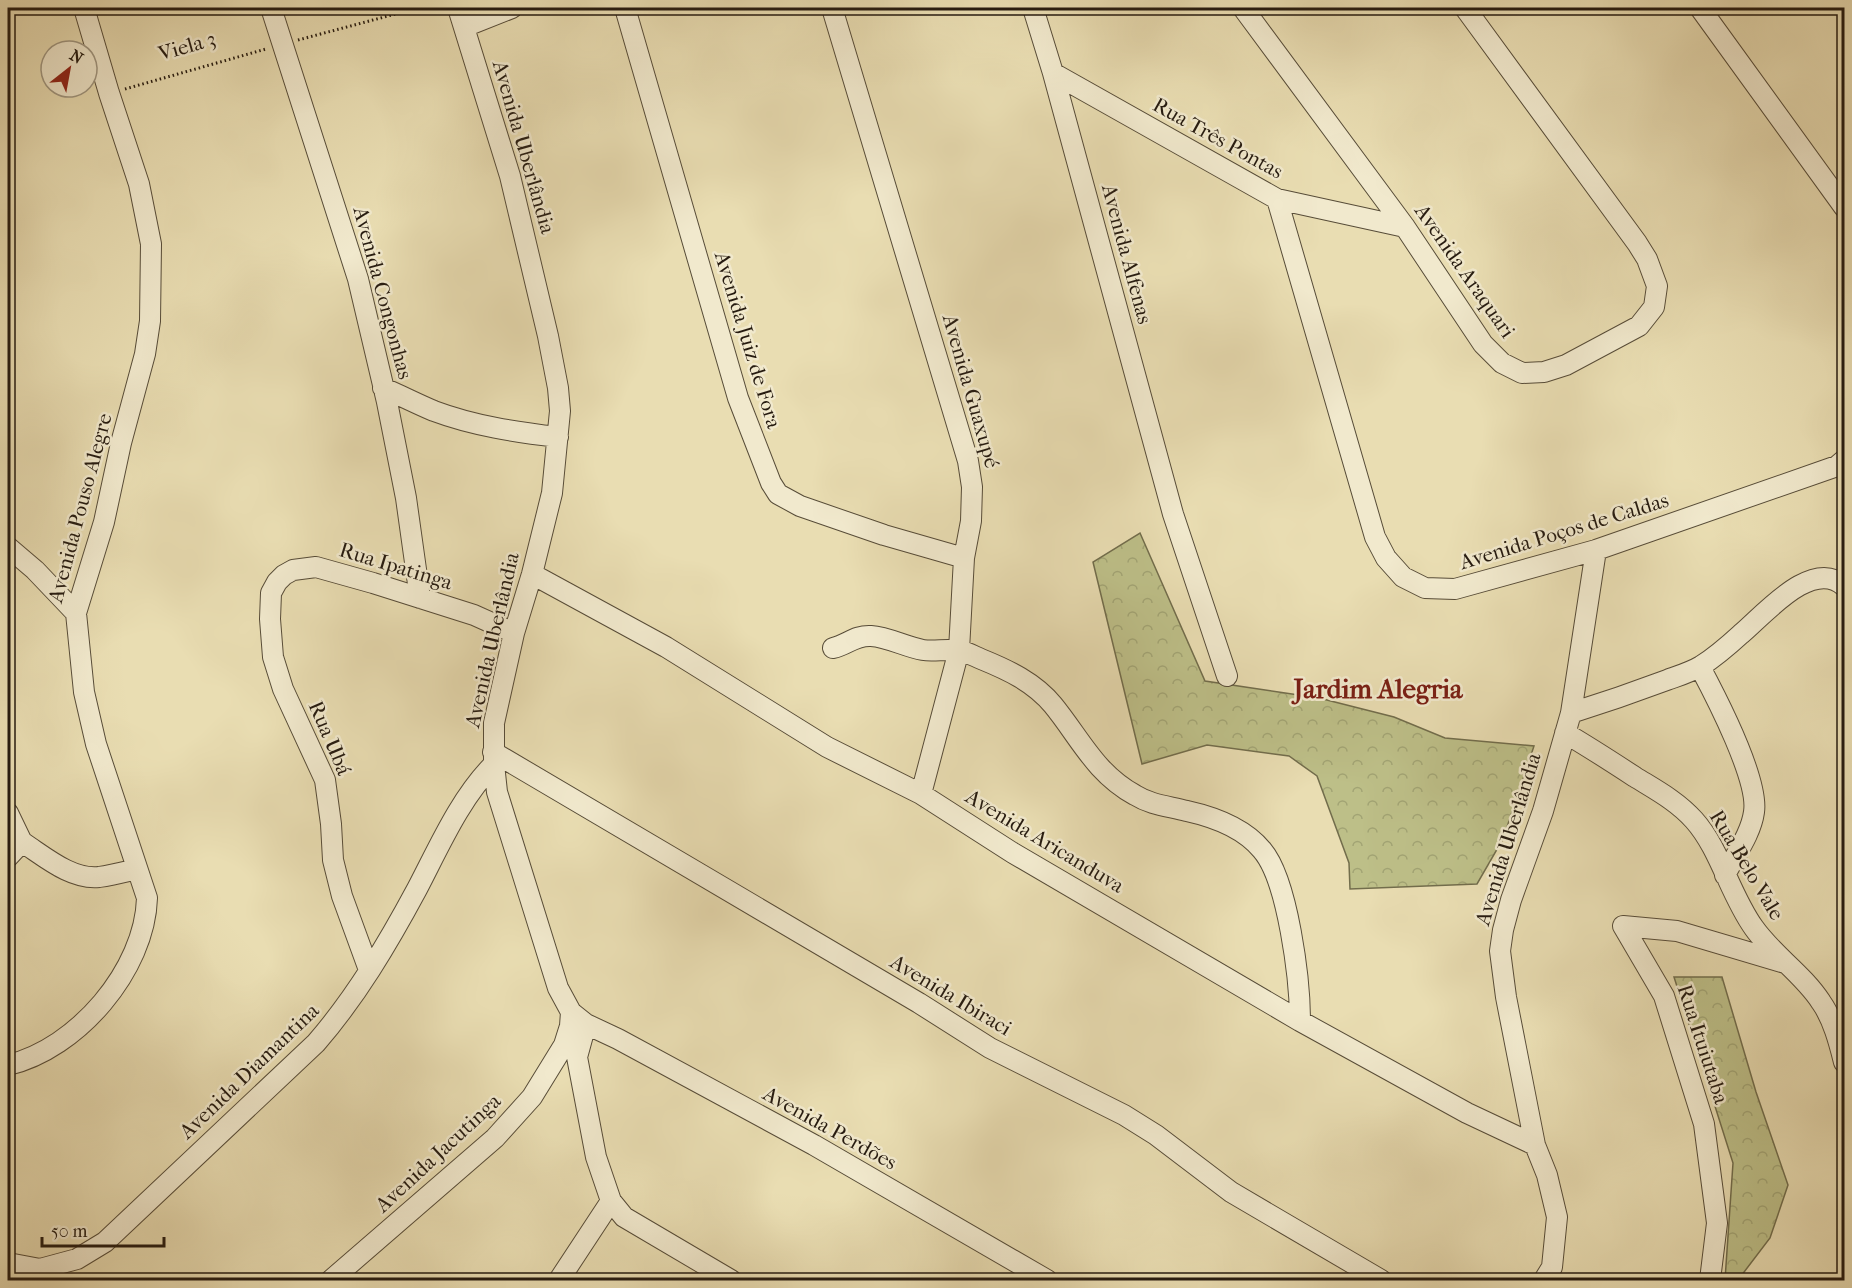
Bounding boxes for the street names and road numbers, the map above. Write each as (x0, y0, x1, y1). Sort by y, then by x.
street label: Viela 3 (155, 26, 218, 66)
street label: Avenida Uberlândia (488, 57, 560, 237)
street label: Rua Três Pontas (1149, 92, 1287, 184)
street label: Avenida Alfenas (1097, 181, 1157, 327)
street label: Avenida Araquari (1409, 199, 1520, 342)
street label: Avenida Congonhas (348, 203, 418, 382)
street label: Avenida Juiz de Fora (709, 248, 786, 432)
street label: Avenida Guaxupé (937, 310, 1004, 471)
street label: Avenida Pouso Alegre (43, 411, 117, 606)
street label: Avenida Poços de Caldas (1456, 488, 1672, 575)
street label: Rua Ipatinga (337, 537, 456, 595)
street label: Avenida Uberlândia (460, 550, 524, 731)
street label: Rua Ubá (304, 697, 356, 779)
street label: Avenida Uberlândia (1470, 750, 1546, 929)
street label: Avenida Aricanduva (961, 784, 1129, 898)
street label: Rua Belo Vale (1705, 806, 1789, 924)
street label: Avenida Ibiraci (885, 949, 1016, 1041)
street label: Rua Ituiutaba (1672, 981, 1734, 1107)
street label: Avenida Diamantina (174, 998, 324, 1144)
street label: Avenida Perdões (758, 1081, 901, 1175)
street label: Avenida Jacutinga (370, 1089, 506, 1218)

